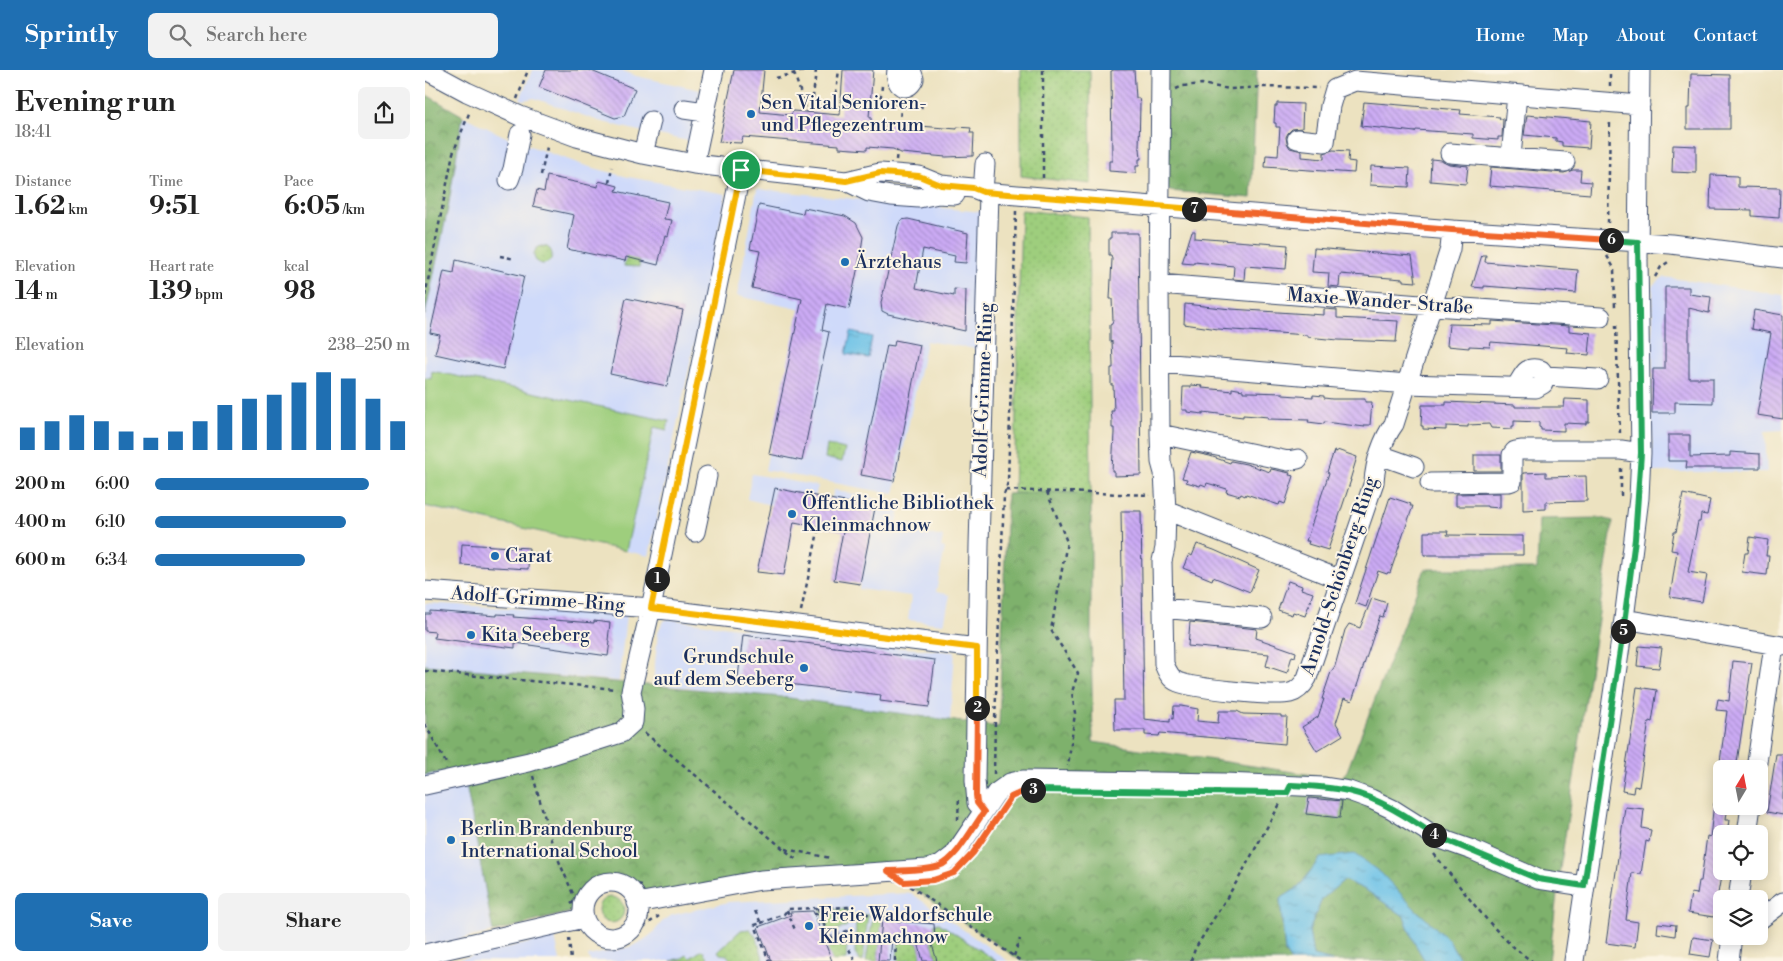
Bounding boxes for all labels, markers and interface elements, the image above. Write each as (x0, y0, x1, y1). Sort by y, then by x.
search box (148, 13, 498, 58)
text: Sprintly (25, 20, 118, 50)
icon: search (166, 21, 194, 49)
text: Search here (206, 23, 307, 47)
text: Home (1476, 24, 1525, 47)
text: Map (1553, 24, 1589, 47)
text: About (1617, 24, 1666, 47)
text: Contact (1694, 24, 1758, 47)
text: Evening run (15, 85, 176, 120)
button: share (358, 87, 410, 139)
place label: Sen Vital Senioren- und Pflegezentrum (761, 91, 927, 137)
marker: Sen Vital Senioren- und Pflegezentrum (745, 108, 757, 120)
text: 18:41 (15, 122, 51, 142)
pin (720, 149, 762, 191)
icon: arrive (727, 156, 755, 184)
text: Distance (15, 173, 72, 191)
text: Time (149, 173, 183, 191)
text: Pace (284, 173, 314, 191)
text: 1.62 (15, 191, 65, 222)
text: 9:51 (149, 191, 199, 222)
text: 6:05 (284, 191, 340, 222)
pin: 7 (1181, 196, 1207, 222)
text: 7 (1190, 200, 1199, 218)
text: km (65, 201, 88, 219)
text: /km (340, 201, 365, 219)
pin: 6 (1599, 228, 1623, 252)
text: 6 (1607, 231, 1616, 249)
place label: Ärztehaus (854, 249, 942, 274)
marker: Ärztehaus (839, 256, 851, 268)
text: Elevation (15, 258, 76, 276)
text: Heart rate (149, 258, 214, 276)
text: kcal (284, 258, 309, 276)
text: 14 (15, 276, 43, 307)
text: 139 (149, 276, 192, 307)
text: 98 (284, 276, 315, 307)
street label: Maxie-Wander-Straße (1286, 283, 1474, 319)
text: m (43, 286, 58, 304)
text: bpm (192, 286, 223, 304)
street label: Adolf-Grimme-Ring (968, 302, 998, 479)
text: Elevation (15, 335, 84, 355)
text: 238–250 m (328, 335, 410, 355)
street label: Arnold-Schönberg-Ring (1295, 473, 1383, 680)
text: 200 m (15, 474, 65, 494)
text: 6:00 (95, 474, 130, 494)
place label: Öffentliche Bibliothek Kleinmachnow (802, 490, 995, 537)
marker: Öffentliche Bibliothek Kleinmachnow (786, 508, 798, 520)
text: 400 m (15, 512, 66, 532)
text: 6:10 (95, 512, 125, 532)
place label: Carat (505, 544, 552, 568)
text: 600 m (15, 550, 65, 570)
text: 6:34 (95, 550, 127, 570)
marker: Carat (489, 550, 501, 562)
pin: 1 (645, 566, 669, 592)
text: 1 (654, 570, 661, 588)
street label: Adolf-Grimme-Ring (449, 581, 626, 617)
pin: 5 (1611, 618, 1635, 644)
text: 5 (1619, 622, 1628, 640)
place label: Kita Seeberg (481, 623, 590, 647)
marker: Kita Seeberg (465, 629, 477, 641)
place label: Grundschule auf dem Seeberg (653, 645, 794, 691)
marker: Grundschule auf dem Seeberg (798, 662, 810, 674)
pin: 2 (965, 696, 989, 720)
text: 2 (973, 699, 982, 717)
north arrow (1713, 760, 1767, 815)
map controls (1713, 760, 1768, 945)
pin: 3 (1021, 778, 1045, 802)
text: 3 (1029, 781, 1038, 799)
place label: Berlin Brandenburg International School (460, 817, 638, 863)
pin: 4 (1421, 822, 1447, 848)
button: locate (1713, 825, 1768, 880)
text: 4 (1430, 826, 1439, 844)
marker: Berlin Brandenburg International School (445, 834, 457, 846)
button: layers (1713, 890, 1768, 945)
button: Save (15, 893, 208, 951)
button: Share (218, 893, 410, 951)
place label: Freie Waldorfschule Kleinmachnow (819, 903, 992, 949)
marker: Freie Waldorfschule Kleinmachnow (803, 920, 815, 932)

